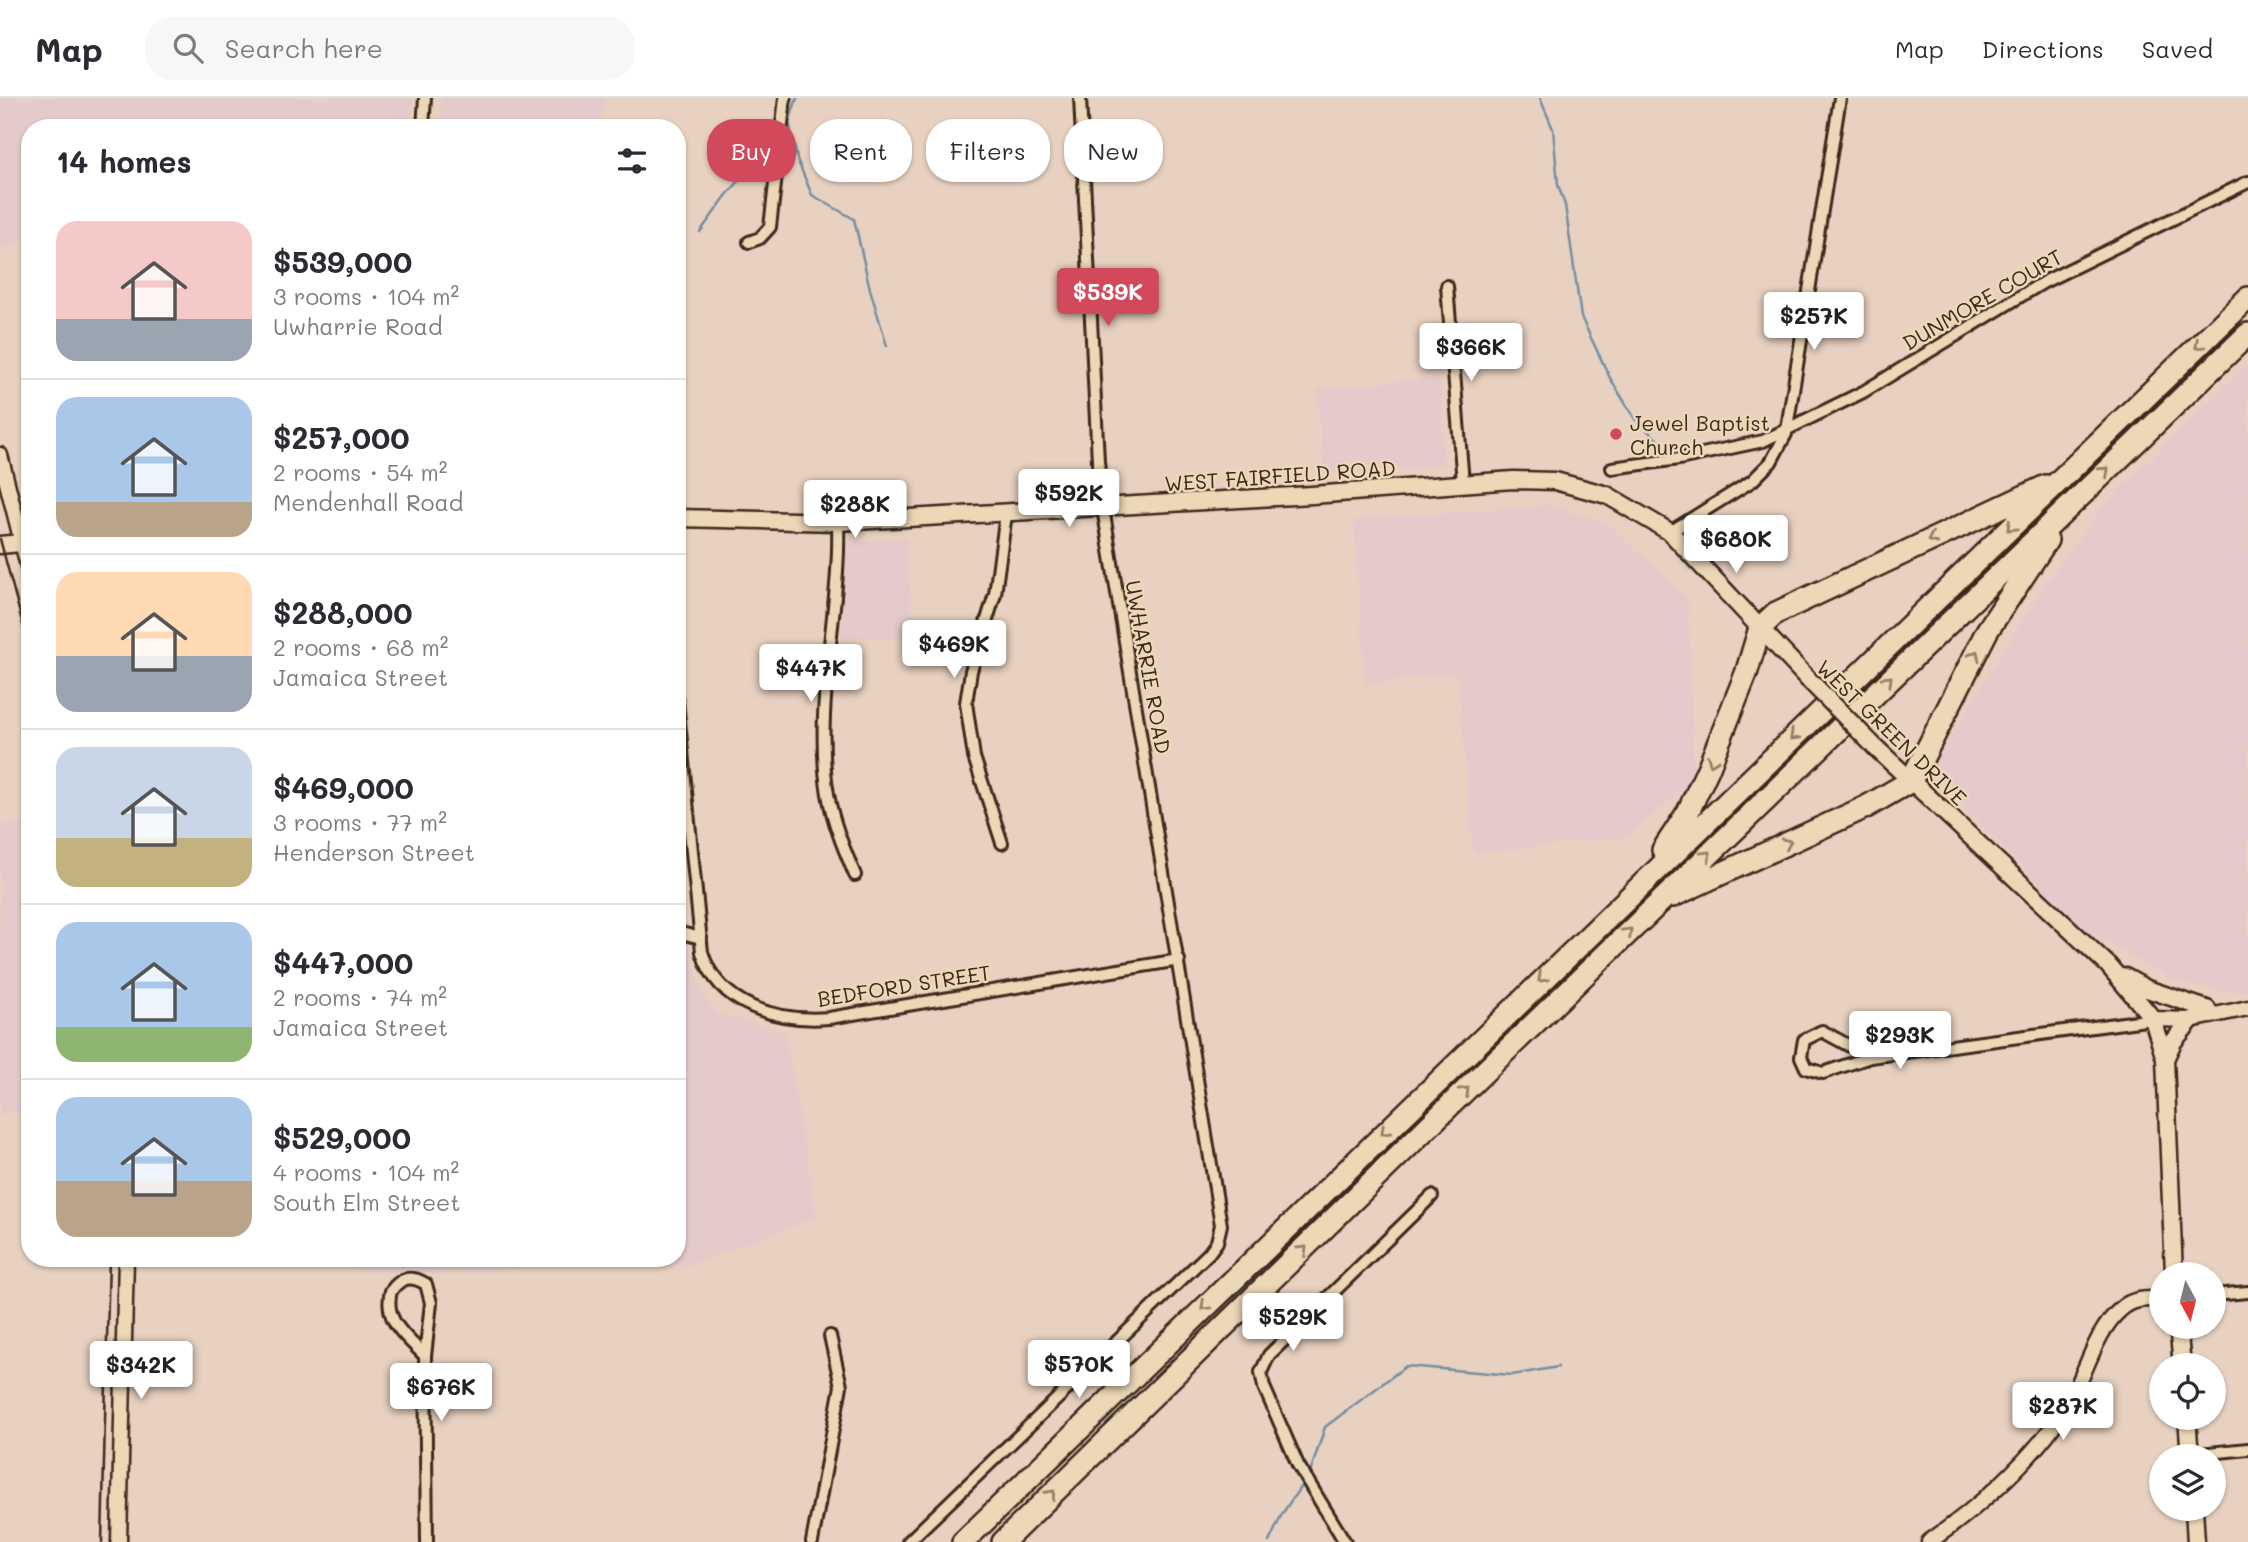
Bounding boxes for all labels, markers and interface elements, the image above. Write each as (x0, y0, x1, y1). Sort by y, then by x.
search box (145, 17, 635, 80)
text: Map (35, 27, 103, 70)
icon: search (169, 29, 207, 67)
text: Search here (225, 31, 383, 65)
text: Map (1895, 33, 1944, 64)
text: Directions (1982, 33, 2104, 64)
text: Saved (2142, 33, 2213, 64)
chip: Buy (707, 119, 796, 182)
chip: Rent (810, 119, 912, 182)
chip: Filters (926, 119, 1050, 182)
chip: New (1064, 119, 1163, 182)
text: 14 homes (56, 141, 192, 181)
icon: filters (613, 142, 651, 180)
text: $539,000 (273, 241, 412, 281)
street label: DUNMORE COURT (1897, 242, 2067, 356)
icon: home (112, 249, 196, 333)
pin: $539K (1059, 268, 1157, 328)
text: $539K (1073, 276, 1143, 306)
text: 3 rooms · 104 m² (273, 281, 459, 311)
pin: $257K (1765, 292, 1863, 352)
text: $257K (1780, 300, 1848, 330)
text: Uwharrie Road (273, 311, 443, 341)
pin: $366K (1422, 324, 1520, 383)
text: $366K (1436, 331, 1506, 361)
one-way arrow (2194, 337, 2207, 350)
place label: Jewel Baptist Church (1630, 409, 1770, 460)
text: $257,000 (273, 417, 410, 457)
icon: home (112, 425, 196, 509)
marker: Jewel Baptist Church (1608, 426, 1624, 442)
street label: WEST FAIRFIELD ROAD (1164, 453, 1396, 497)
text: 2 rooms · 54 m² (273, 457, 448, 487)
one-way arrow (2097, 467, 2110, 479)
pin: $592K (1020, 470, 1118, 529)
text: $592K (1034, 477, 1104, 507)
pin: $288K (806, 480, 904, 540)
text: Mendenhall Road (273, 487, 463, 517)
text: $288K (820, 488, 890, 518)
pin: $680K (1687, 516, 1785, 575)
one-way arrow (2006, 518, 2019, 531)
text: $680K (1700, 523, 1772, 553)
one-way arrow (1927, 531, 1939, 545)
street label: UWHARRIE ROAD (1120, 578, 1178, 756)
text: $288,000 (273, 592, 413, 632)
icon: home (112, 600, 196, 684)
pin: $469K (905, 620, 1003, 680)
text: $469K (918, 628, 990, 658)
text: 2 rooms · 68 m² (273, 632, 448, 662)
pin: $447K (762, 644, 860, 704)
one-way arrow (1966, 649, 1980, 662)
text: $447K (775, 652, 847, 682)
street label: WEST GREEN DRIVE (1811, 653, 1973, 811)
text: Jamaica Street (273, 662, 448, 692)
one-way arrow (1880, 675, 1893, 688)
one-way arrow (1789, 727, 1802, 740)
one-way arrow (1706, 754, 1720, 766)
text: $469,000 (273, 767, 414, 807)
icon: home (112, 775, 196, 859)
text: 3 rooms · 77 m² (273, 807, 447, 837)
text: Henderson Street (273, 837, 475, 867)
one-way arrow (1780, 837, 1792, 851)
one-way arrow (1699, 851, 1712, 864)
one-way arrow (1620, 927, 1633, 940)
text: $447,000 (273, 942, 413, 982)
icon: home (112, 950, 196, 1034)
street label: BEDFORD STREET (815, 958, 993, 1012)
one-way arrow (1537, 970, 1550, 983)
text: 2 rooms · 74 m² (273, 982, 447, 1012)
text: Jamaica Street (273, 1012, 448, 1042)
pin: $293K (1851, 1012, 1949, 1071)
text: $293K (1865, 1019, 1935, 1049)
one-way arrow (1457, 1086, 1470, 1099)
text: $529,000 (273, 1117, 411, 1157)
one-way arrow (1380, 1122, 1393, 1135)
icon: home (112, 1125, 196, 1209)
text: 4 rooms · 104 m² (273, 1157, 459, 1187)
text: South Elm Street (273, 1187, 460, 1217)
one-way arrow (1294, 1245, 1307, 1258)
north arrow (2149, 1262, 2226, 1339)
map controls (2149, 1262, 2226, 1521)
pin: $529K (1244, 1294, 1342, 1353)
one-way arrow (1200, 1298, 1213, 1311)
text: $529K (1258, 1301, 1328, 1331)
pin: $570K (1030, 1340, 1128, 1400)
pin: $342K (92, 1342, 190, 1401)
text: $570K (1044, 1348, 1114, 1378)
text: $342K (106, 1349, 176, 1379)
button: locate (2149, 1353, 2226, 1430)
pin: $676K (392, 1364, 490, 1423)
text: $676K (406, 1371, 476, 1401)
pin: $287K (2014, 1382, 2112, 1442)
text: $287K (2028, 1390, 2098, 1420)
button: layers (2149, 1444, 2226, 1521)
one-way arrow (1043, 1489, 1056, 1502)

